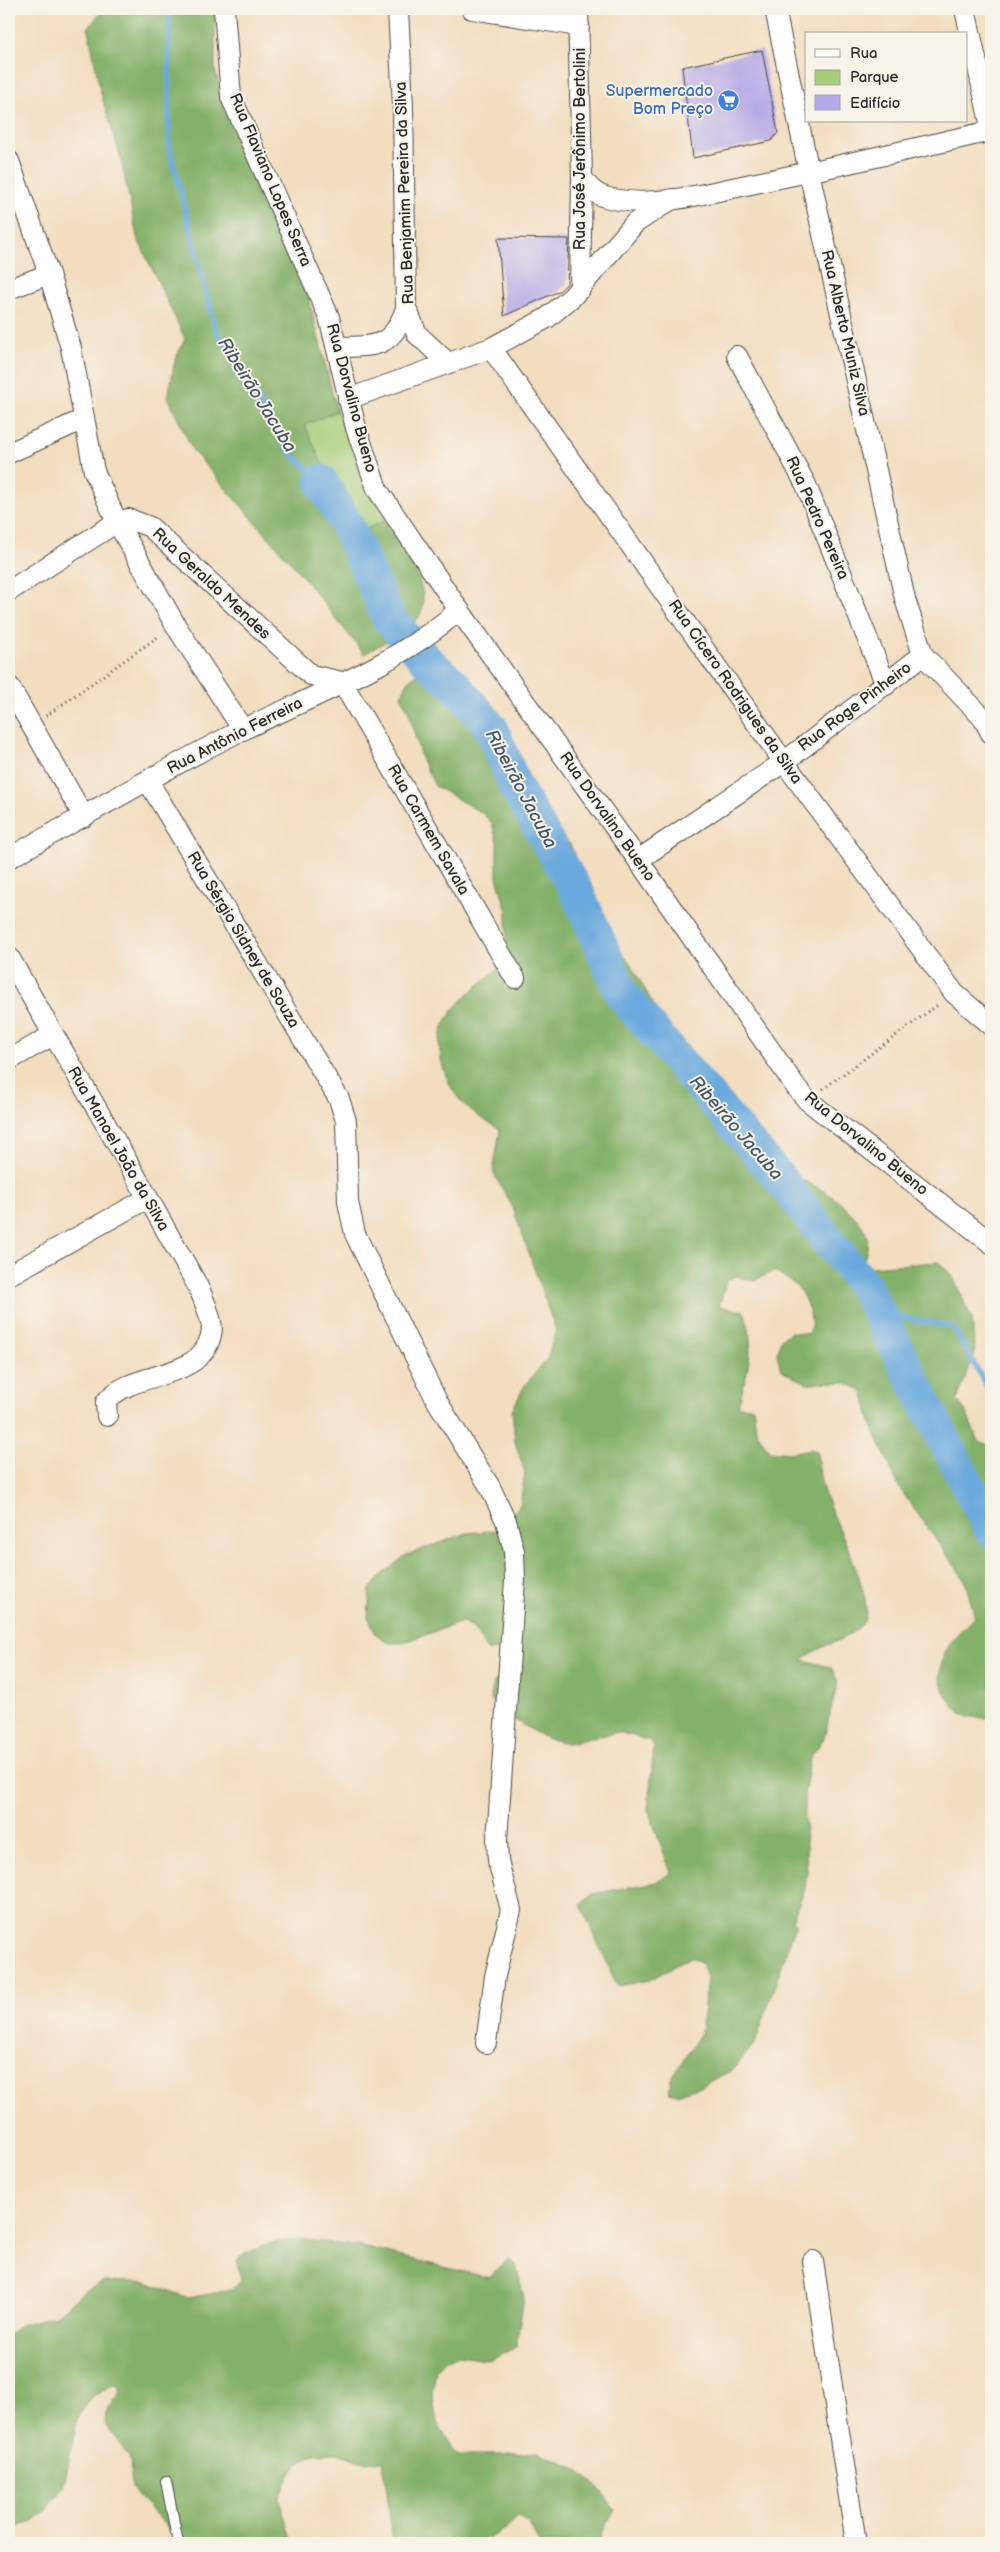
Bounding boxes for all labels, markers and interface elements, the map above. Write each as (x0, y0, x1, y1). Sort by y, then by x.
legend (805, 32, 968, 122)
text: Rua (850, 44, 878, 63)
street label: Rua José Jerônimo Bertolini (571, 48, 590, 250)
text: Parque (850, 68, 899, 87)
street label: Rua Benjamim Pereira da Silva (392, 81, 418, 305)
place label: Supermercado Bom Preço (606, 82, 713, 119)
supermarket icon: Supermercado Bom Preço (717, 88, 741, 112)
street label: Rua Flaviano Lopes Serra (225, 90, 315, 270)
text: Edifício (850, 94, 900, 113)
street label: Rua Alberto Muniz Silva (817, 248, 873, 418)
street label: Rua Dorvalino Bueno (322, 321, 380, 475)
water label: Ribeirão Jacuba (213, 334, 301, 456)
street label: Rua Pedro Pereira (781, 454, 853, 582)
street label: Rua Geraldo Mendes (148, 524, 274, 644)
street label: Rua Cícero Rodrigues da Silva (664, 596, 806, 788)
street label: Rua Roge Pinheiro (795, 658, 915, 756)
street label: Rua Antônio Ferreira (164, 694, 306, 778)
water label: Ribeirão Jacuba (481, 726, 561, 852)
street label: Rua Dorvalino Bueno (555, 749, 659, 885)
street label: Rua Carmem Savala (383, 761, 473, 899)
street label: Rua Sérgio Sidney de Souza (183, 848, 303, 1032)
street label: Rua Manoel João da Silva (63, 1063, 173, 1235)
water label: Ribeirão Jacuba (685, 1072, 787, 1184)
street label: Rua Dorvalino Bueno (800, 1088, 932, 1200)

